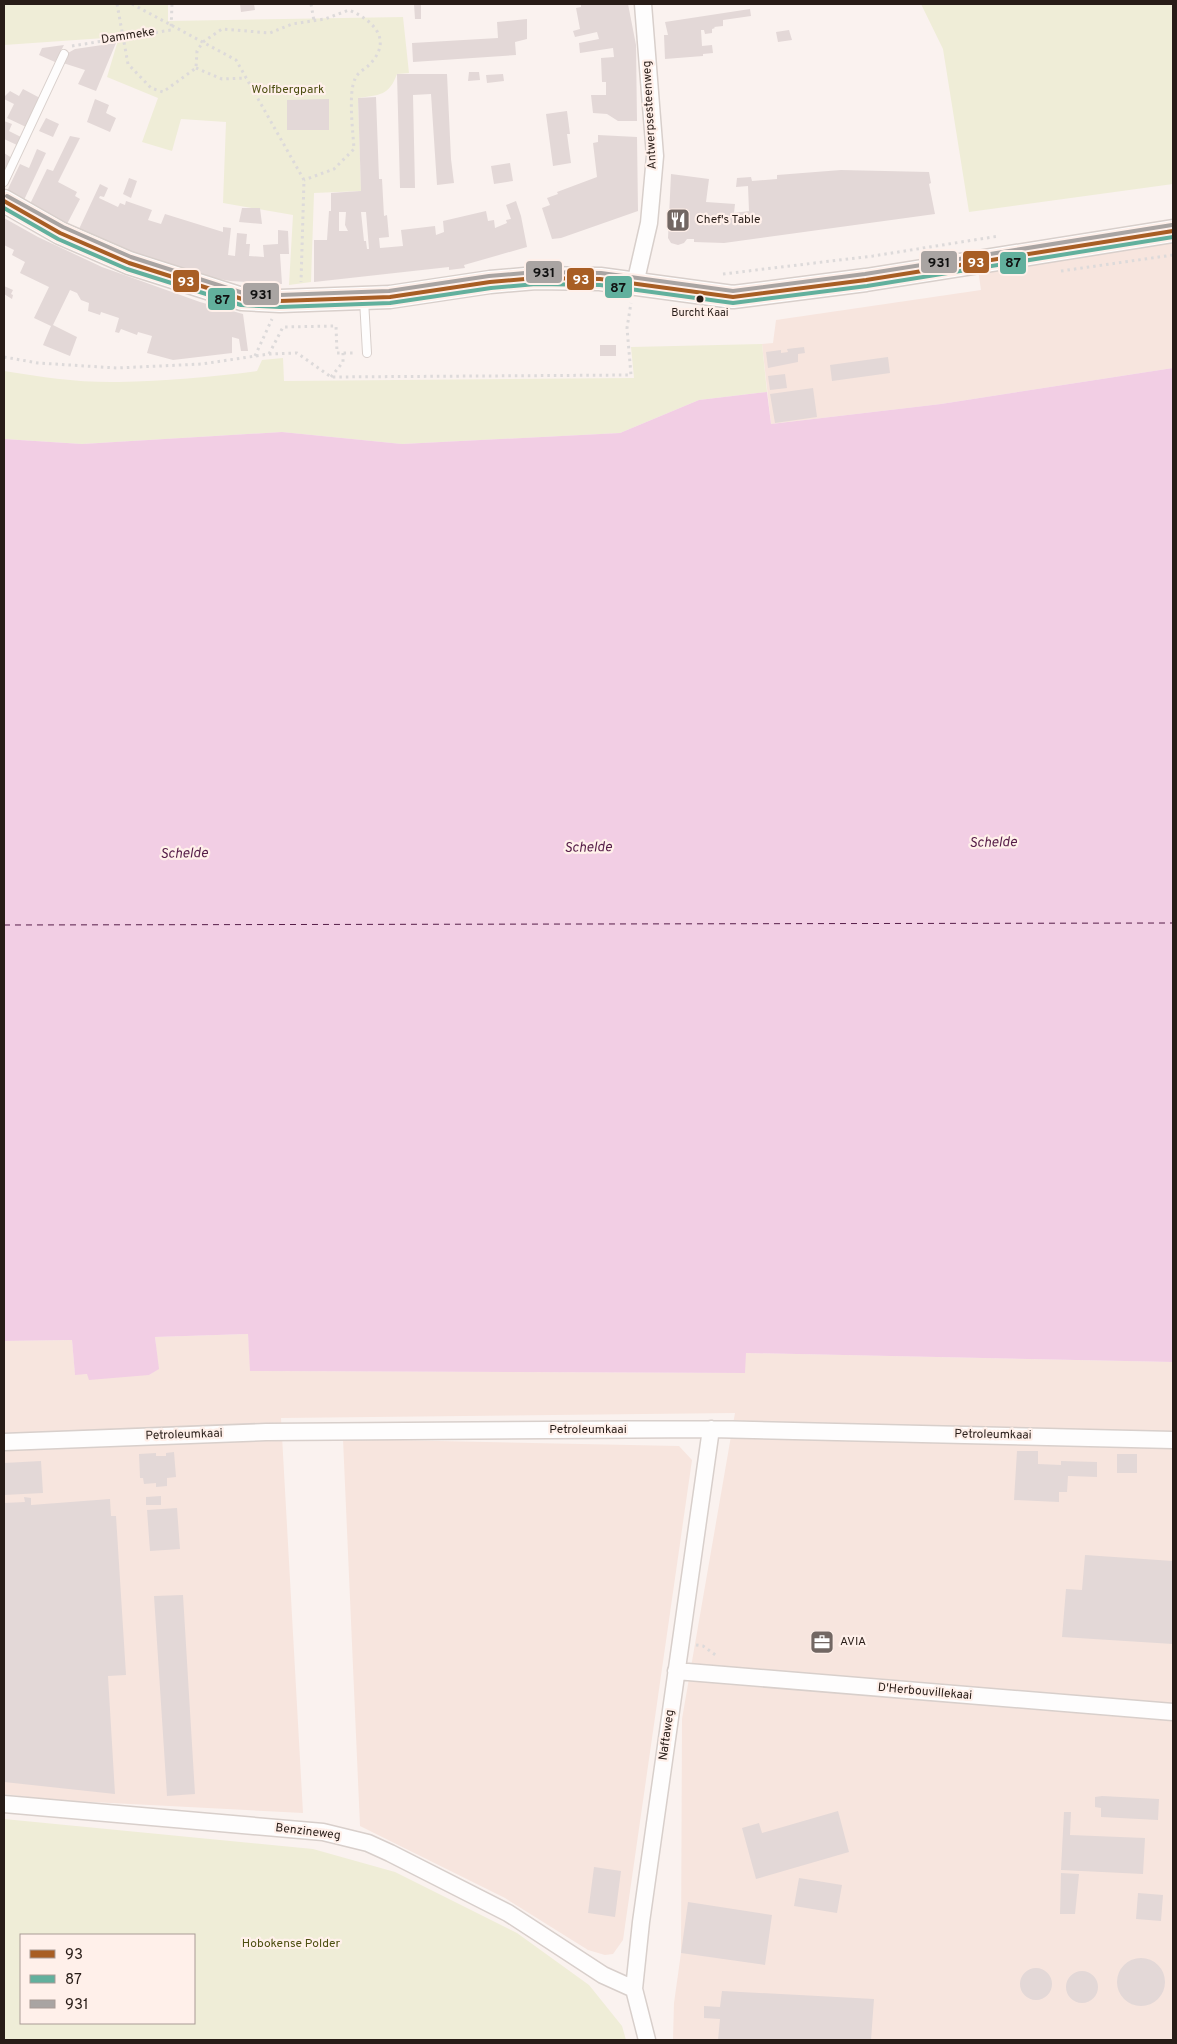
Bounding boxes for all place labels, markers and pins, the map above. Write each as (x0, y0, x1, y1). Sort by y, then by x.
restaurant icon: Chef's Table (665, 207, 691, 233)
place label: Chef's Table (696, 212, 760, 228)
marker: Burcht Kaai (695, 294, 705, 304)
place label: Burcht Kaai (671, 306, 729, 320)
office icon: AVIA (809, 1629, 835, 1655)
place label: AVIA (840, 1634, 866, 1650)

